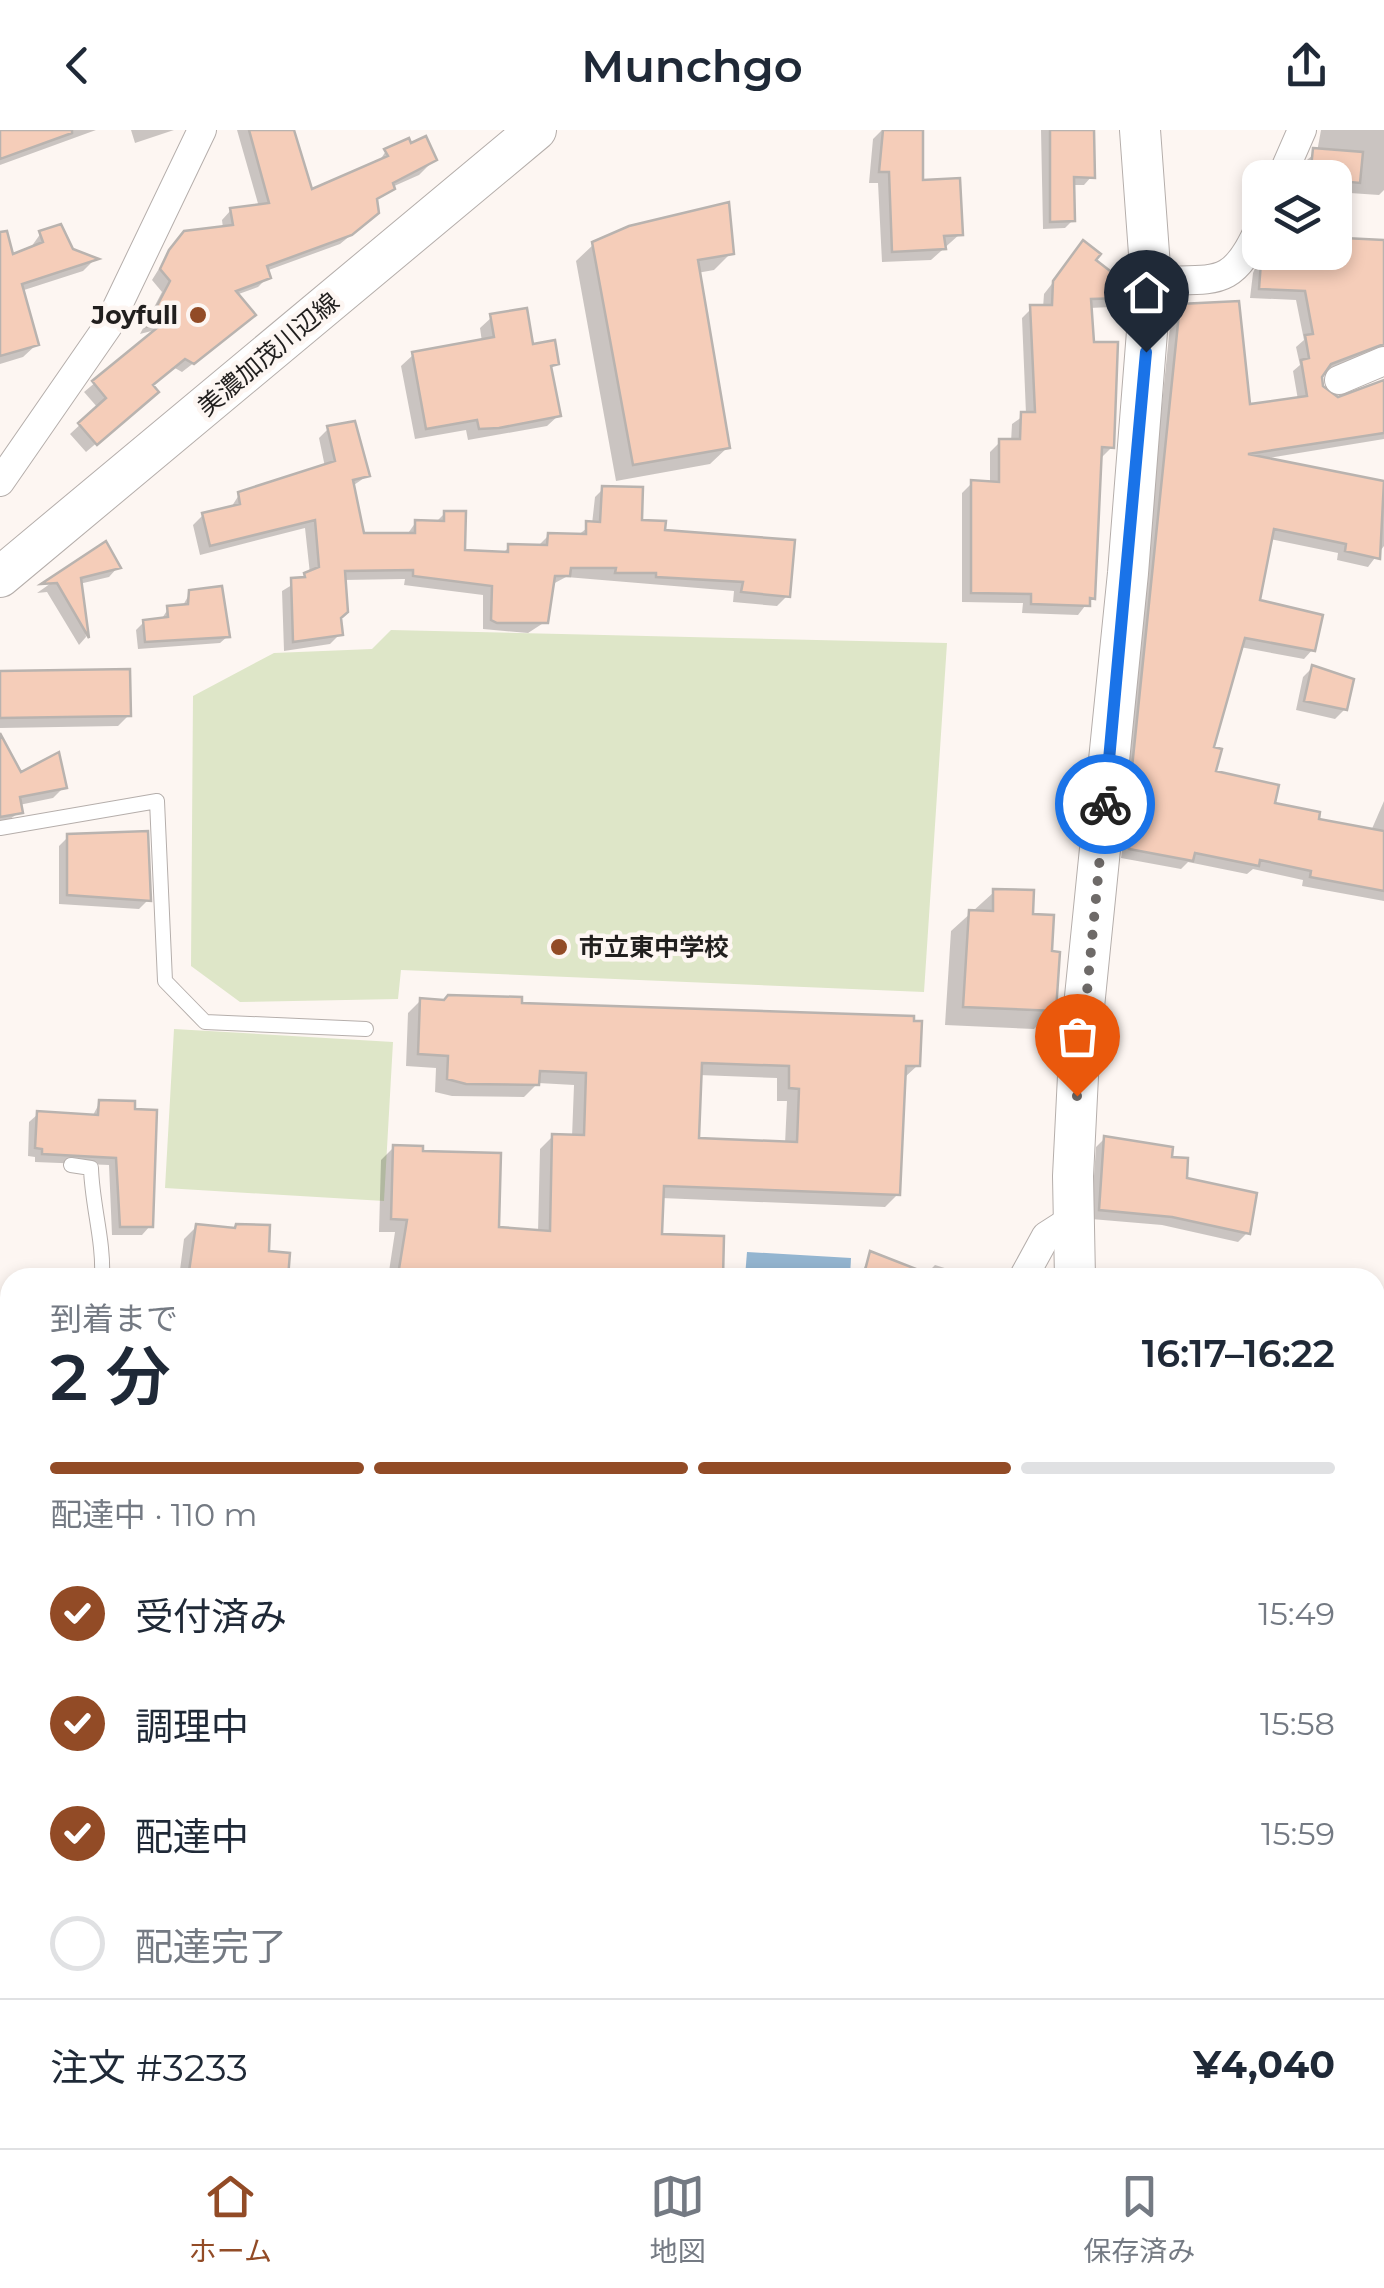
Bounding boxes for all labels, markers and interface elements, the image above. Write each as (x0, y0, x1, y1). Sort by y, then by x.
icon: back (50, 38, 105, 93)
text: Munchgo (581, 38, 803, 93)
icon: share (1279, 38, 1334, 93)
map controls (1242, 160, 1352, 270)
button: layers (1242, 160, 1352, 270)
pin (1104, 250, 1189, 353)
icon: home (1119, 265, 1174, 320)
street label: 美濃加茂川辺線 (191, 286, 345, 422)
place label: Joyfull (91, 300, 178, 330)
marker: Joyfull (187, 304, 209, 326)
courier (1055, 754, 1155, 854)
icon: bike (1078, 777, 1133, 832)
place label: 市立東中学校 (579, 932, 729, 962)
marker: 市立東中学校 (548, 936, 570, 958)
pin (1035, 994, 1120, 1097)
icon: bag (1050, 1009, 1105, 1064)
text: 到着まで (50, 1299, 178, 1338)
text: 16:17–16:22 (1142, 1330, 1335, 1377)
text: 2 分 (50, 1337, 171, 1416)
text: 配達中 · 110 m (50, 1495, 257, 1534)
icon: check (50, 1586, 105, 1641)
text: 受付済み (135, 1593, 287, 1640)
text: 15:49 (1258, 1594, 1335, 1633)
icon: check (50, 1696, 105, 1751)
text: 調理中 (135, 1703, 249, 1750)
text: 15:58 (1260, 1704, 1335, 1743)
icon: check (50, 1806, 105, 1861)
text: 配達中 (135, 1813, 249, 1860)
text: 15:59 (1261, 1814, 1335, 1853)
text: 配達完了 (135, 1923, 287, 1970)
text: ¥4,040 (1193, 2041, 1335, 2088)
text: 注文 #3233 (50, 2044, 248, 2091)
tab: ホーム (189, 2169, 272, 2269)
tab: 地図 (650, 2169, 706, 2269)
tab: 保存済み (1083, 2169, 1195, 2269)

